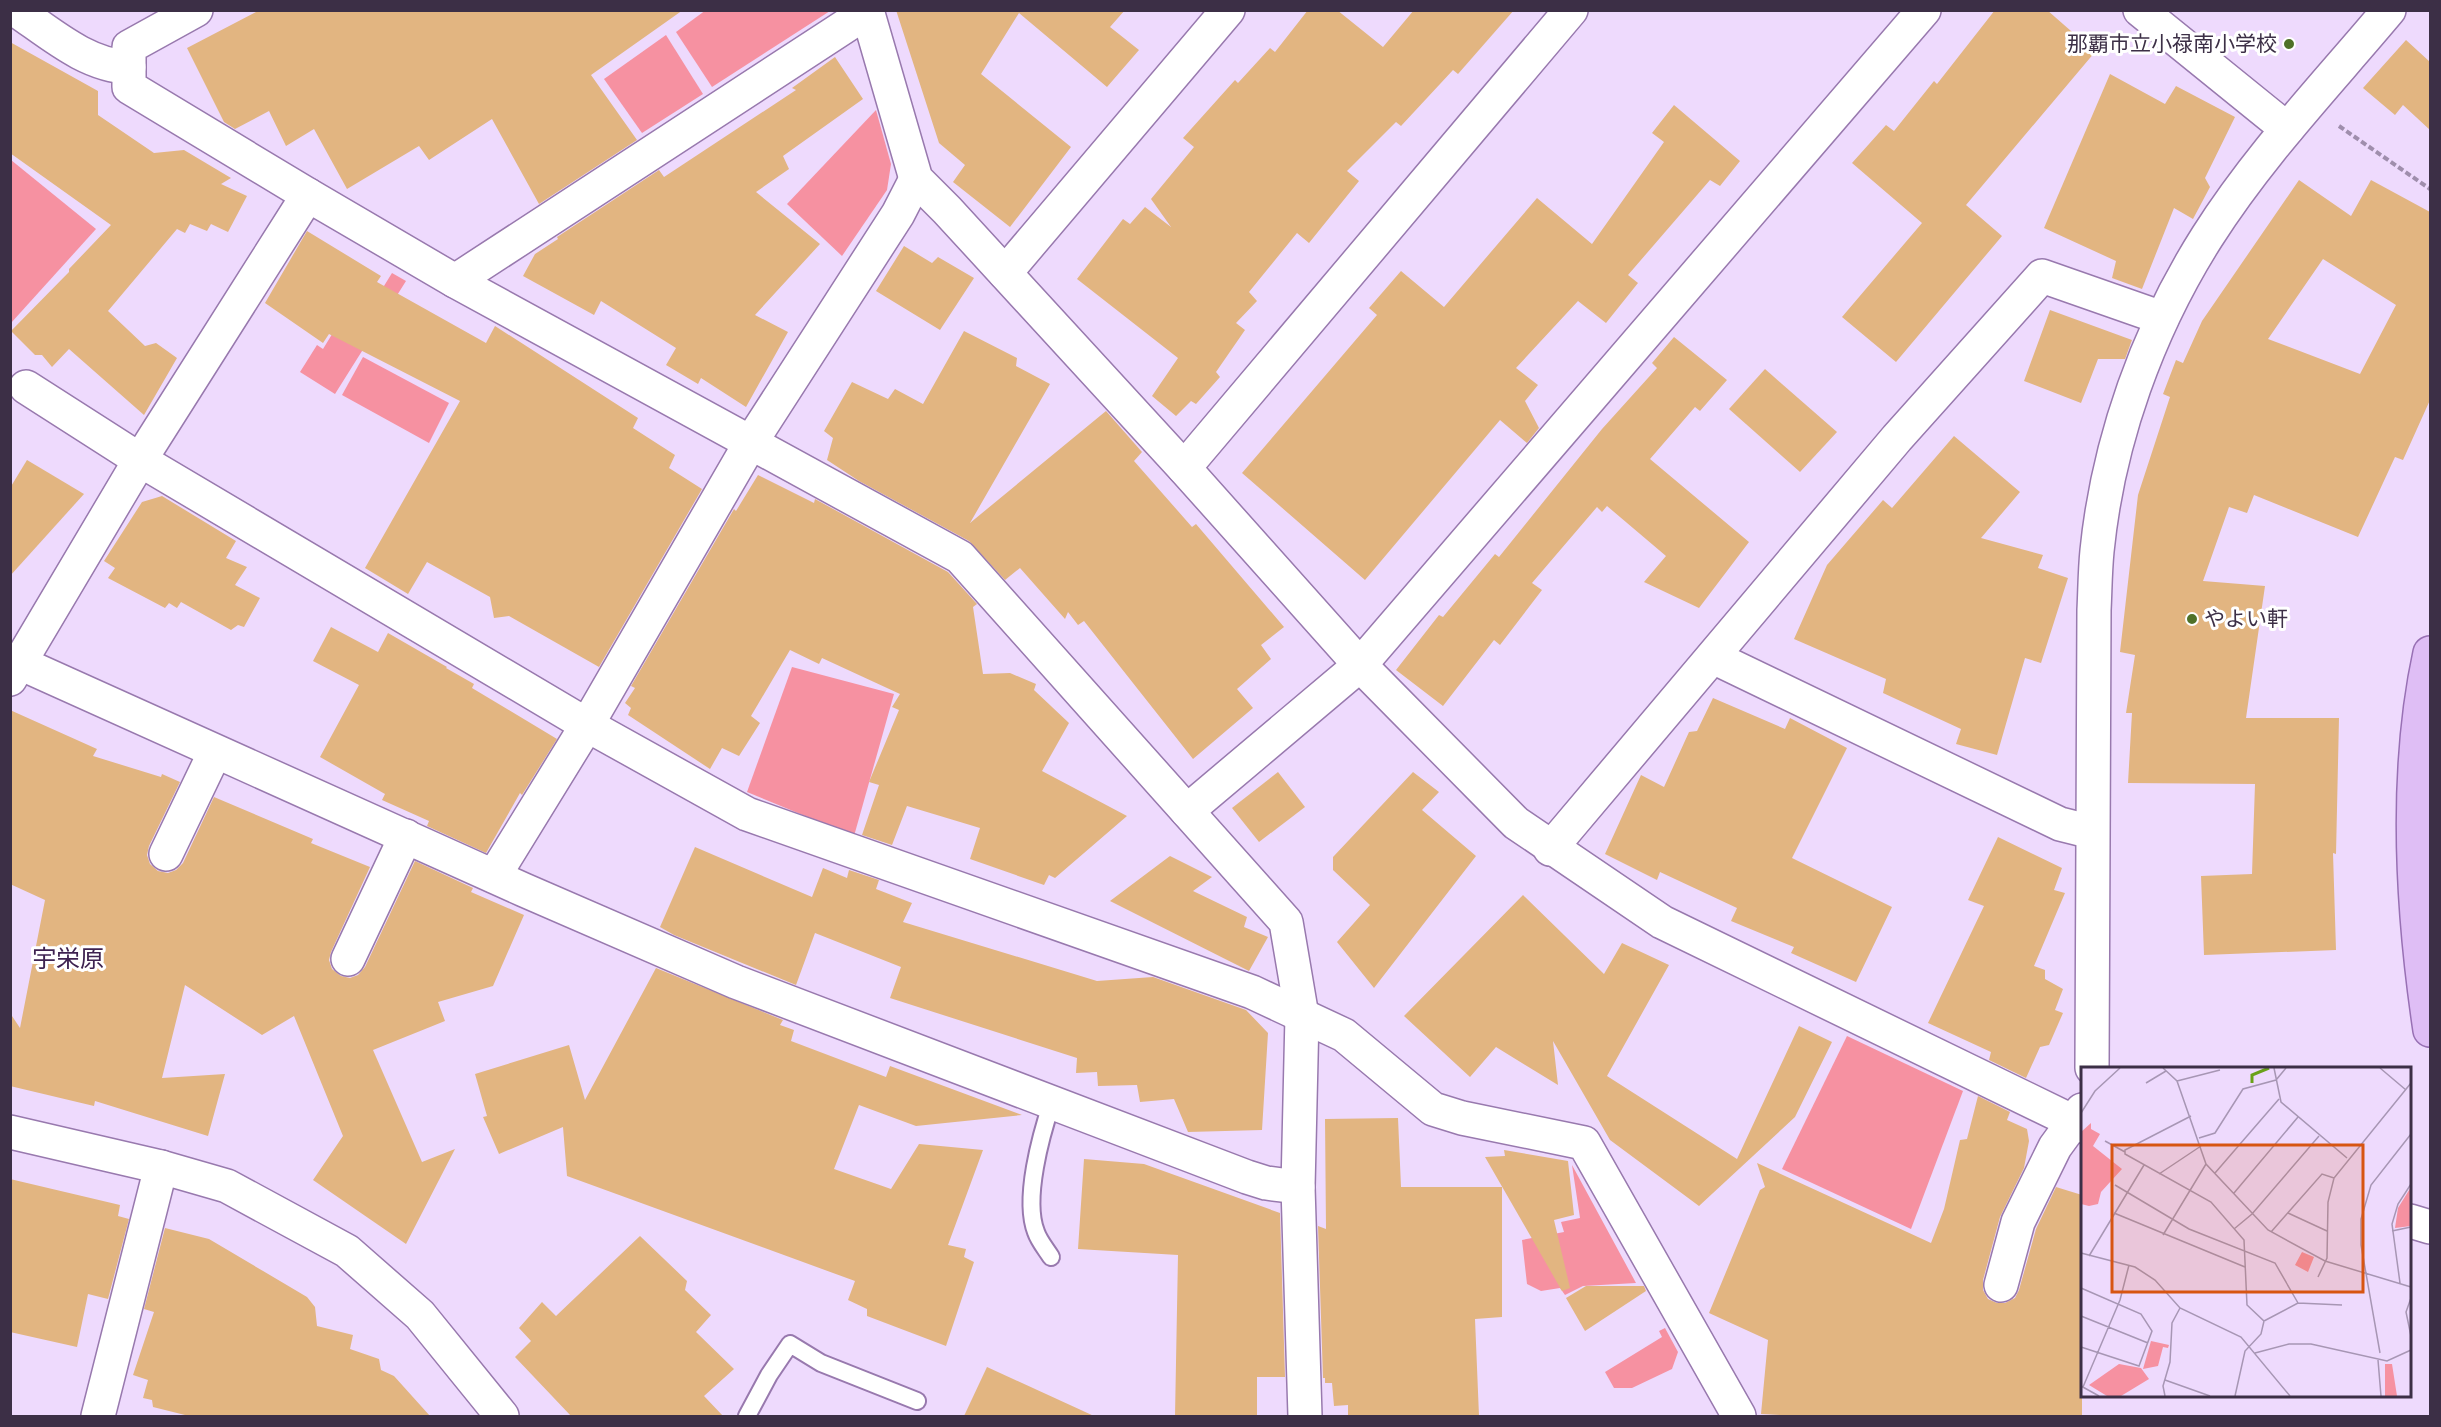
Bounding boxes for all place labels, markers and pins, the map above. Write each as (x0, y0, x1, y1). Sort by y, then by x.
place label: 那覇市立小禄南小学校 (2067, 32, 2277, 56)
marker: 那覇市立小禄南小学校 (2282, 37, 2296, 51)
place label: やよい軒 (2204, 607, 2288, 631)
marker: やよい軒 (2185, 612, 2199, 626)

